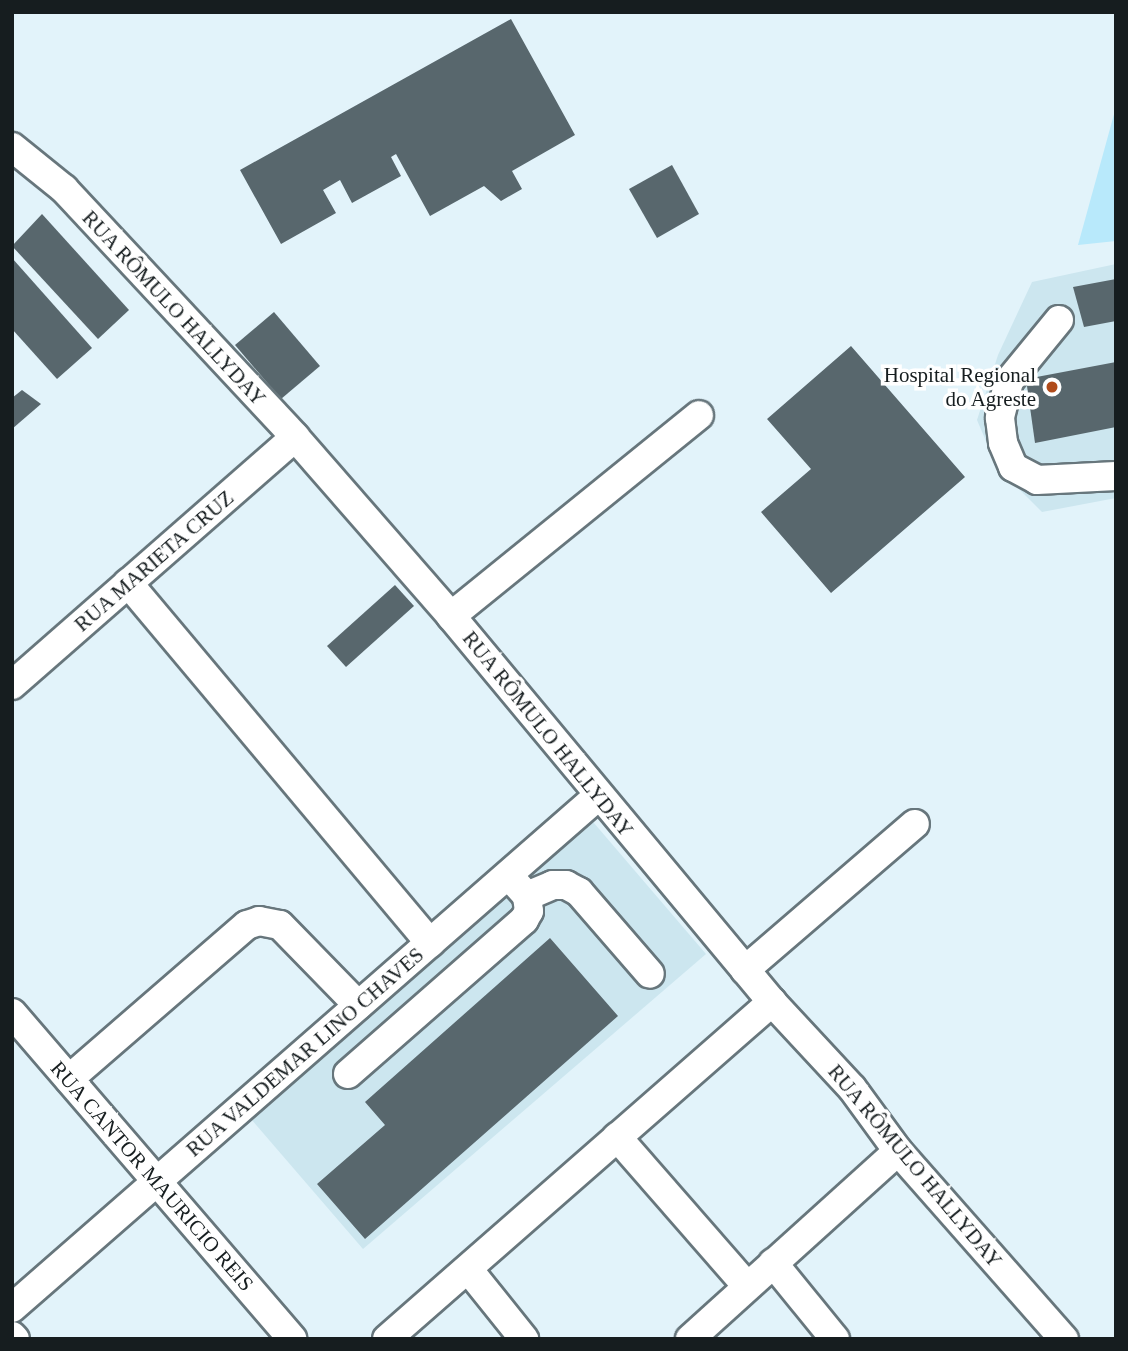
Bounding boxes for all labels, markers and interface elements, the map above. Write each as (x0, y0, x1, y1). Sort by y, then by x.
street label: RUA RÔMULO HALLYDAY (77, 205, 271, 411)
place label: Hospital Regional do Agreste (884, 362, 1036, 412)
marker: Hospital Regional do Agreste (1042, 377, 1062, 397)
street label: RUA MARIETA CRUZ (68, 484, 240, 638)
street label: RUA RÔMULO HALLYDAY (457, 626, 639, 842)
street label: RUA VALDEMAR LINO CHAVES (181, 942, 429, 1162)
street label: RUA CANTOR MAURICIO REIS (45, 1055, 259, 1297)
street label: RUA RÔMULO HALLYDAY (822, 1059, 1008, 1273)

